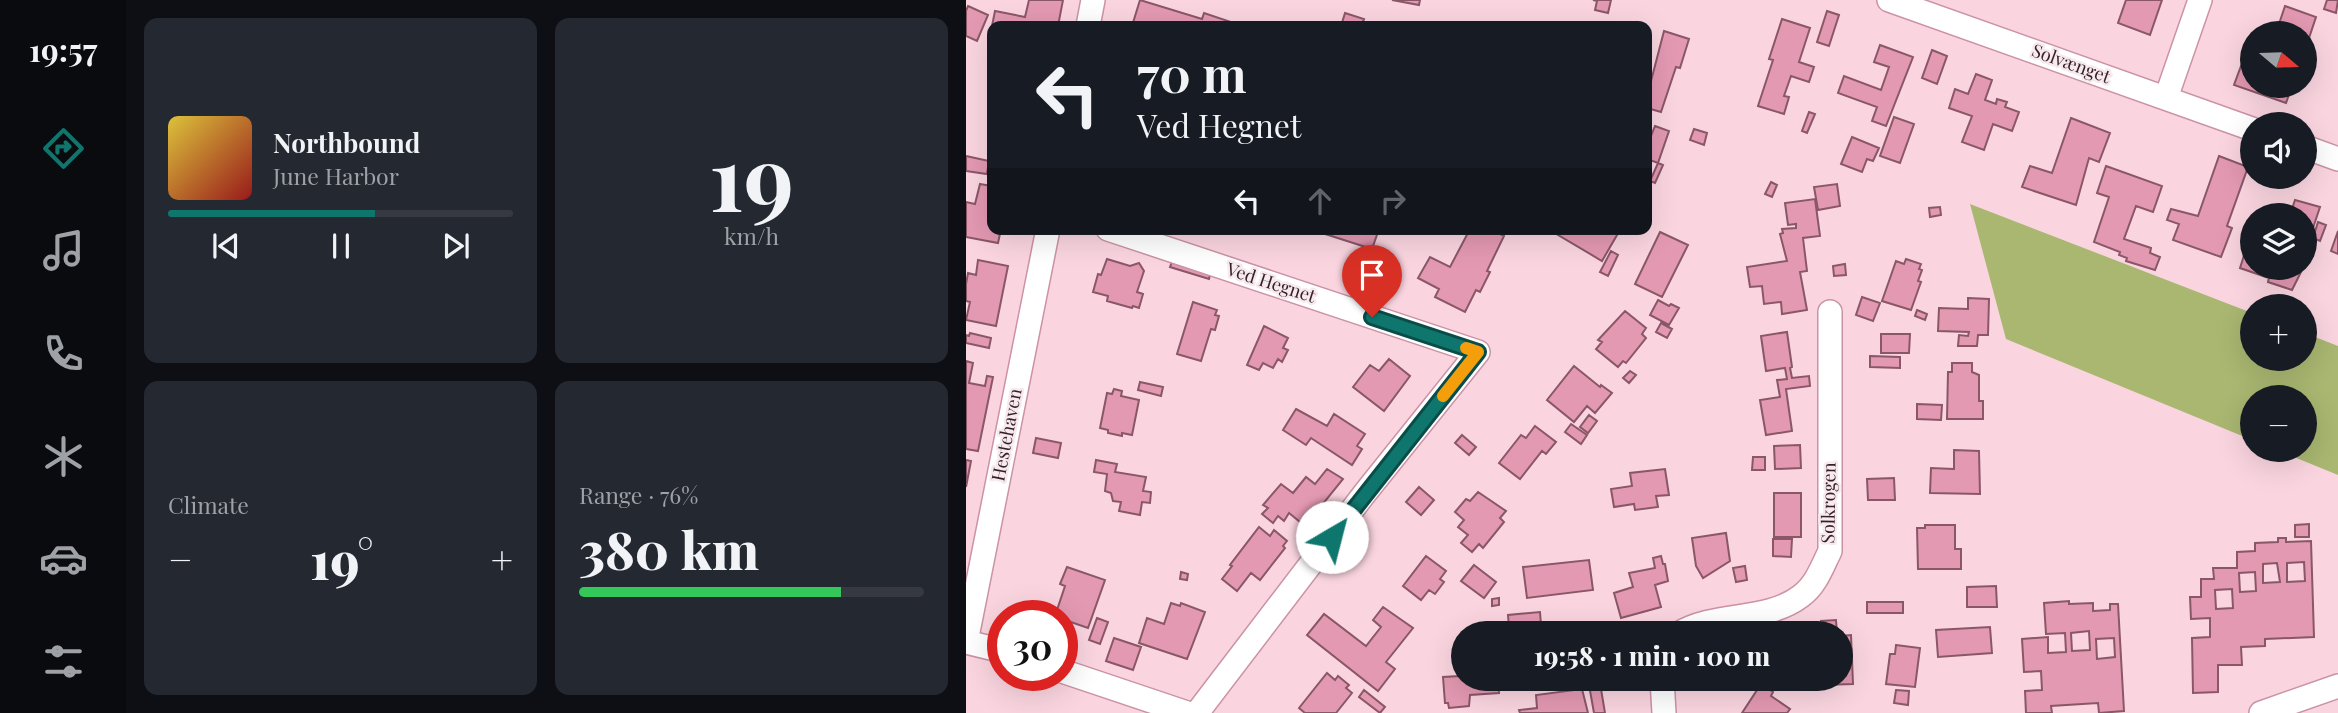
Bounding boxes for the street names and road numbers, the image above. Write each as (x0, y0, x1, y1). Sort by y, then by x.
street label: Solvænget (2029, 38, 2115, 89)
street label: Ved Hegnet (1223, 256, 1320, 308)
street label: Hestehaven (985, 386, 1027, 483)
street label: Solkrogen (1815, 462, 1841, 544)

